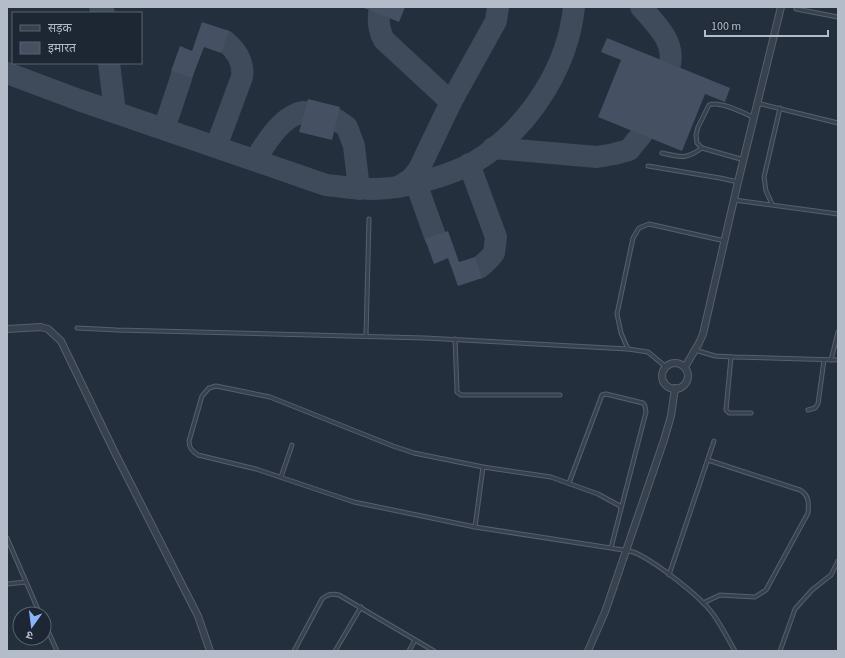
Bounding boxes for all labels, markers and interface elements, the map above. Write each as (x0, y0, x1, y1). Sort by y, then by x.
legend (12, 12, 142, 64)
scale bar (705, 12, 828, 38)
text: 100 m (711, 18, 741, 35)
text: सड़क (48, 20, 73, 37)
text: इमारत (48, 40, 77, 57)
north arrow (12, 606, 52, 646)
text: उ (24, 627, 35, 643)

